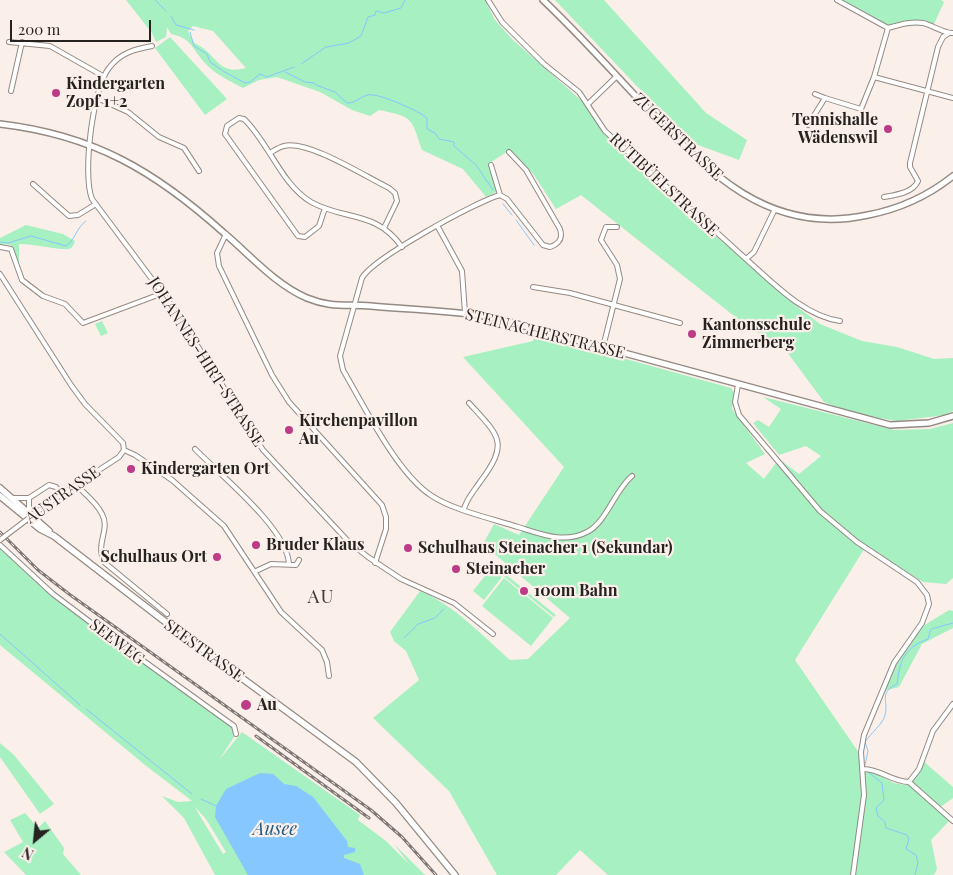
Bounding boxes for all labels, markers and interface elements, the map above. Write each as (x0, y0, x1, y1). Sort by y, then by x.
scale bar (12, 10, 154, 42)
text: 200 m (18, 19, 60, 39)
place label: Kindergarten Zopf 1+2 (66, 74, 165, 112)
marker: Kindergarten Zopf 1+2 (50, 87, 62, 99)
street label: ZUGERSTRASSE (629, 89, 727, 185)
place label: Tennishalle Wädenswil (792, 110, 878, 148)
marker: Tennishalle Wädenswil (882, 123, 894, 135)
street label: RÜTIBÜELSTRASSE (605, 129, 723, 241)
street label: JOHANNES-HIRT-STRASSE (144, 274, 268, 450)
street label: STEINACHERSTRASSE (463, 305, 627, 363)
place label: Kantonsschule Zimmerberg (702, 315, 811, 353)
marker: Kantonsschule Zimmerberg (686, 328, 698, 340)
place label: Kirchenpavillon Au (299, 411, 418, 449)
marker: Kirchenpavillon Au (283, 424, 295, 436)
place label: Kindergarten Ort (141, 459, 270, 479)
street label: AUSTRASSE (22, 462, 104, 528)
marker: Kindergarten Ort (125, 463, 137, 475)
place label: Bruder Klaus (266, 535, 364, 555)
place label: Schulhaus Steinacher 1 (Sekundar) (418, 538, 673, 558)
marker: Bruder Klaus (250, 539, 262, 551)
marker: Schulhaus Steinacher 1 (Sekundar) (402, 542, 414, 554)
place label: Schulhaus Ort (101, 547, 207, 567)
marker: Schulhaus Ort (211, 551, 223, 563)
place label: Steinacher (466, 559, 545, 579)
marker: Steinacher (450, 563, 462, 575)
place label: 100m Bahn (534, 581, 618, 601)
marker: 100m Bahn (518, 585, 530, 597)
district label: AU (307, 586, 335, 608)
street label: SEEWEG (86, 615, 148, 669)
street label: SEESTRASSE (160, 616, 248, 686)
place label: Au (257, 695, 277, 715)
marker: Au (239, 698, 253, 712)
north arrow (10, 815, 60, 865)
water label: Ausee (253, 818, 297, 840)
text: N (19, 843, 37, 864)

